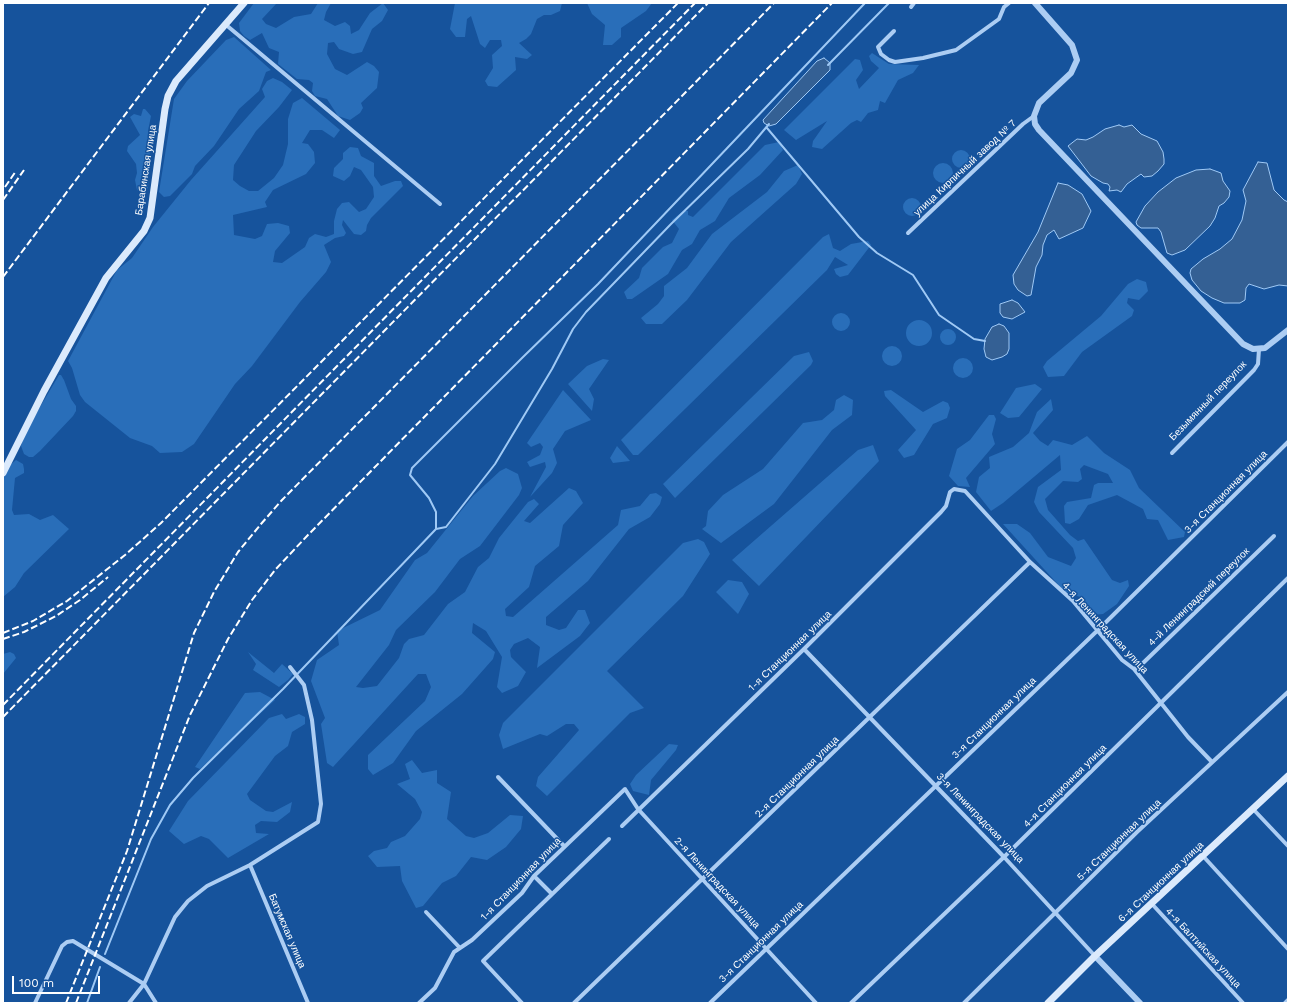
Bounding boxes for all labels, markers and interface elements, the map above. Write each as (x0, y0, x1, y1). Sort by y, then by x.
street label: улица Кирпичный завод № 7 (911, 117, 1019, 219)
street label: Барабинская улица (133, 124, 159, 216)
street label: Безымянный переулок (1167, 359, 1249, 443)
street label: 3-я Станционная улица (1182, 448, 1270, 536)
street label: 4-й Ленинградский переулок (1146, 545, 1252, 649)
street label: 4-я Ленинградская улица (1059, 580, 1151, 676)
street label: 1-я Станционная улица (746, 608, 834, 694)
street label: 3-я Станционная улица (949, 675, 1039, 761)
street label: 2-я Станционная улица (753, 734, 841, 820)
street label: 4-я Станционная улица (1021, 742, 1109, 830)
street label: 3-я Ленинградская улица (934, 770, 1026, 866)
street label: 5-я Станционная улица (1074, 797, 1164, 883)
street label: 1-я Станционная улица (478, 835, 564, 923)
street label: 2-я Ленинградская улица (672, 835, 762, 931)
street label: 6-я Станционная улица (1116, 839, 1206, 925)
street label: Батумская улица (266, 892, 308, 970)
street label: 3-я Станционная улица (716, 899, 806, 985)
street label: 4-я Балтийская улица (1163, 905, 1243, 991)
scale bar (14, 968, 102, 994)
text: 100 m (19, 976, 54, 990)

